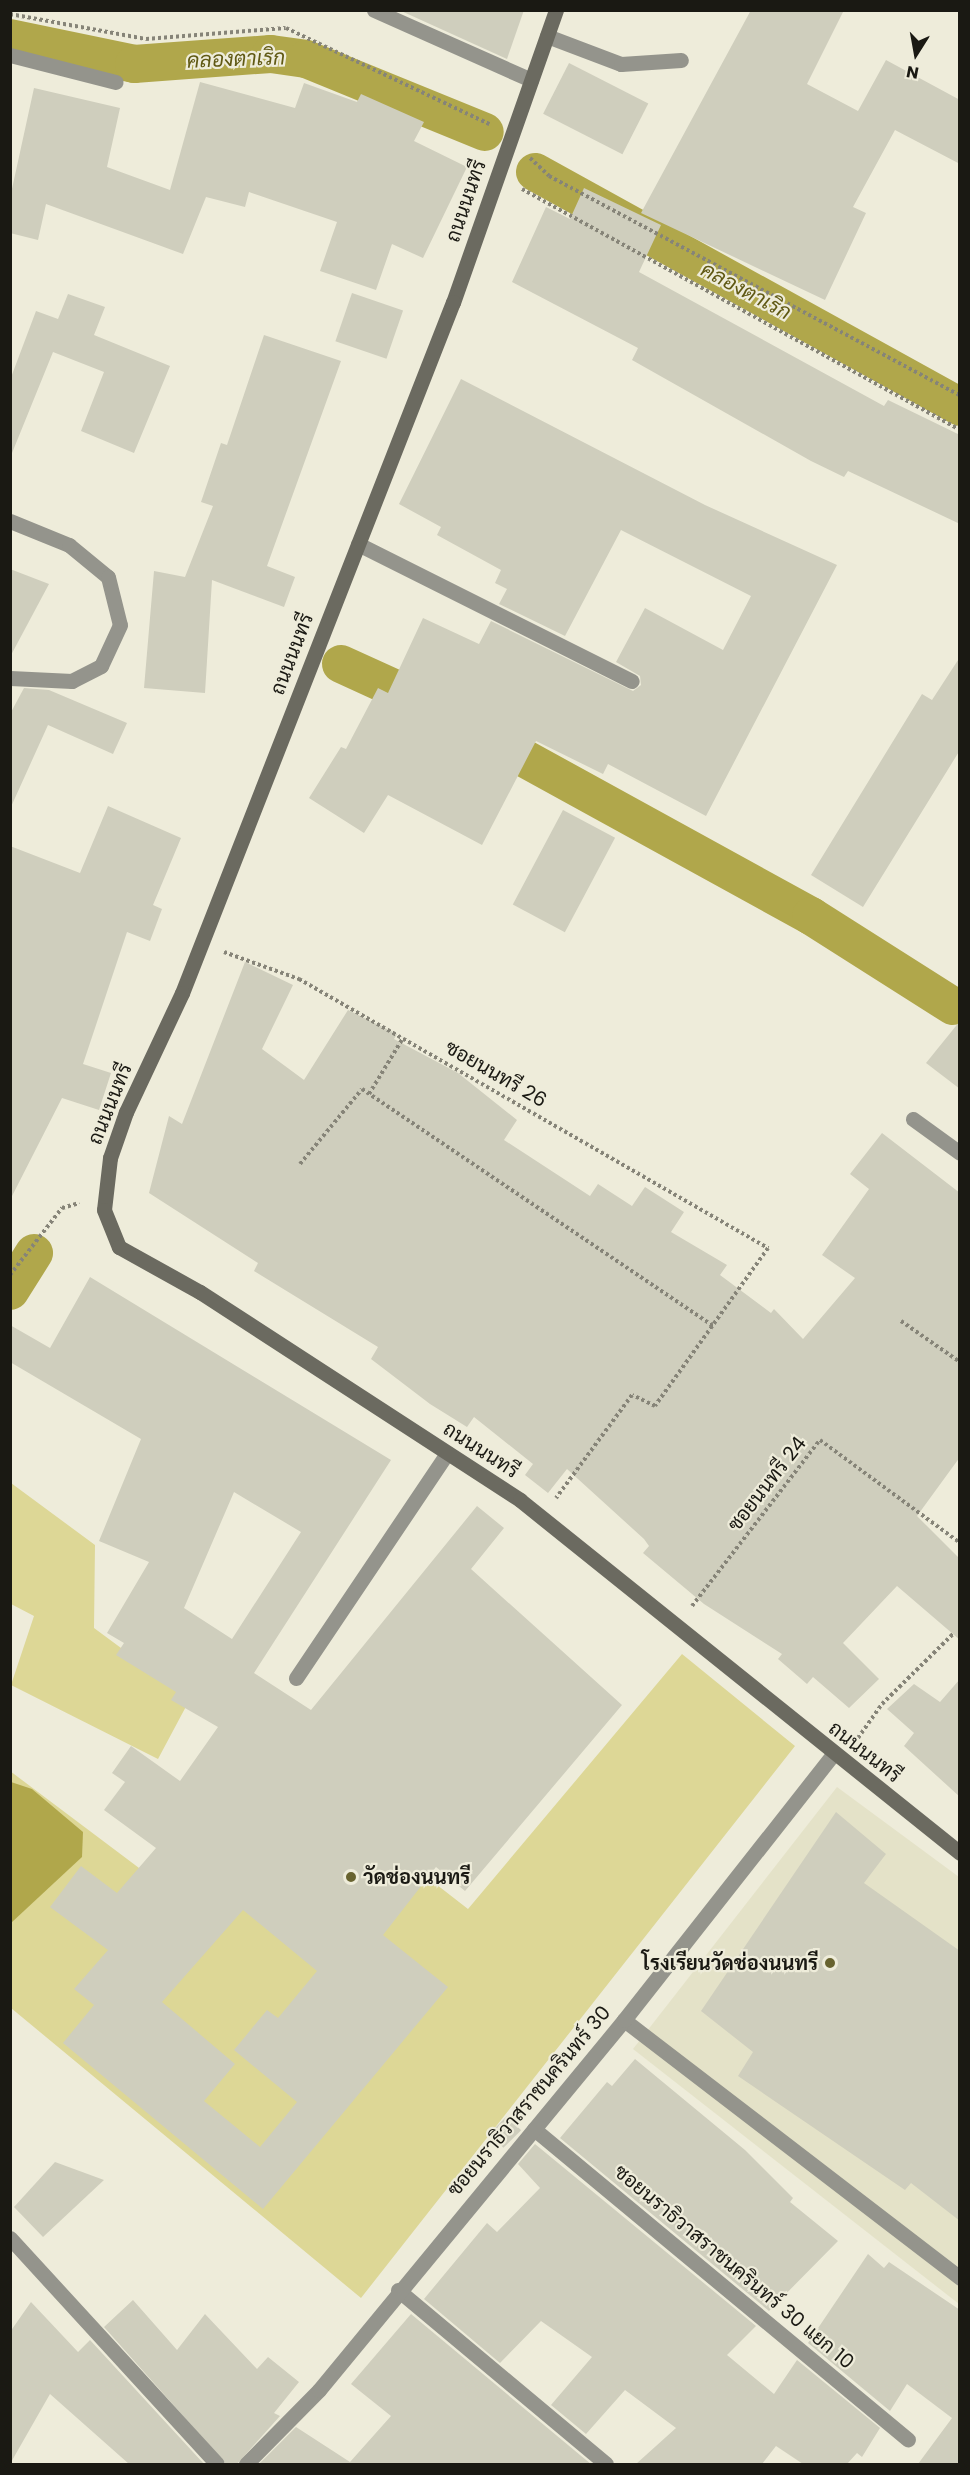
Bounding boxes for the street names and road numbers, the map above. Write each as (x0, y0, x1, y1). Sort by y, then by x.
street label: ถนนนนทรี (441, 157, 491, 245)
street label: ถนนนนทรี (265, 610, 319, 698)
street label: ซอยนนทรี 26 (441, 1035, 551, 1113)
street label: ถนนนนทรี (83, 1060, 137, 1148)
street label: ถนนนนทรี (439, 1417, 523, 1483)
street label: ซอยนนทรี 24 (723, 1432, 811, 1536)
street label: ถนนนนทรี (824, 1716, 906, 1788)
street label: ซอยนราธิวาสราชนครินทร์ 30 (442, 2001, 616, 2201)
street label: ซอยนราธิวาสราชนครินทร์ 30 แยก 10 (609, 2160, 859, 2374)

